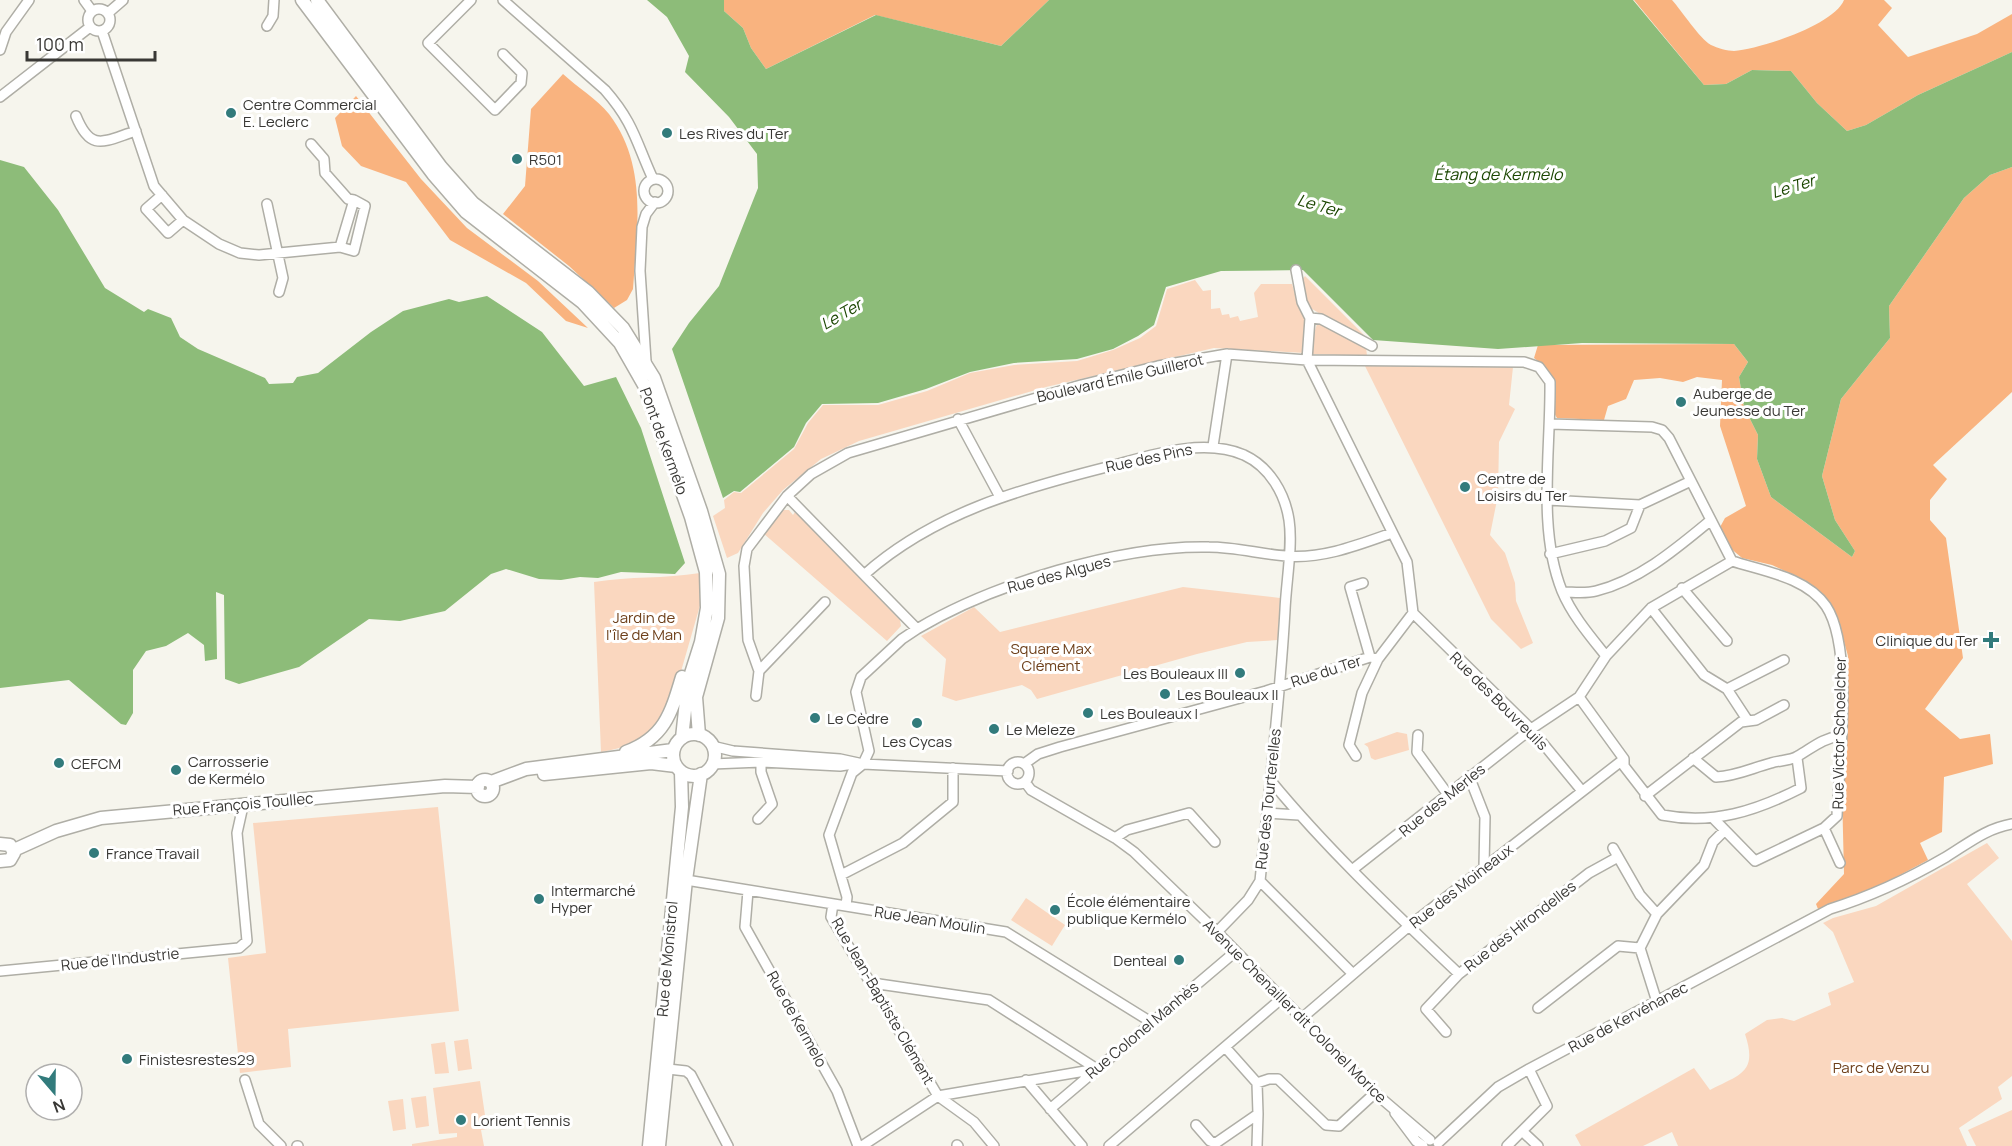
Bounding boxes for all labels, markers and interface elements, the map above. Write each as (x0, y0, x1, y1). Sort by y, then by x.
scale bar (27, 24, 154, 62)
text: 100 m (36, 32, 84, 56)
place label: Centre Commercial E. Leclerc (243, 94, 377, 132)
marker: Centre Commercial E. Leclerc (224, 106, 238, 120)
place label: Les Rives du Ter (679, 123, 790, 144)
marker: Les Rives du Ter (660, 126, 674, 140)
place label: R501 (529, 149, 562, 170)
marker: R501 (510, 152, 524, 166)
water label: Étang de Kermélo (1434, 163, 1564, 185)
water label: Le Ter (1769, 168, 1819, 203)
water label: Le Ter (1295, 188, 1345, 222)
water label: Le Ter (816, 292, 868, 335)
street label: Boulevard Émile Guillerot (1035, 349, 1205, 407)
place label: Auberge de Jeunesse du Ter (1693, 383, 1806, 421)
street label: Pont de Kermélo (635, 384, 693, 498)
marker: Auberge de Jeunesse du Ter (1674, 395, 1688, 409)
street label: Rue des Pins (1104, 439, 1194, 477)
place label: Centre de Loisirs du Ter (1477, 468, 1568, 506)
marker: Centre de Loisirs du Ter (1458, 480, 1472, 494)
street label: Rue des Algues (1005, 550, 1113, 598)
park label: Jardin de l'île de Man (606, 607, 682, 645)
place label: Clinique du Ter (1876, 630, 1979, 651)
marker: Clinique du Ter (1982, 631, 2000, 649)
park label: Square Max Clément (1010, 638, 1092, 676)
street label: Rue des Bouvreuils (1445, 647, 1553, 755)
street label: Rue du Ter (1288, 650, 1364, 692)
street label: Rue Victor Schoelcher (1827, 656, 1851, 810)
place label: Les Bouleaux III (1123, 663, 1228, 684)
marker: Les Bouleaux III (1233, 666, 1247, 680)
place label: Les Bouleaux II (1177, 684, 1279, 705)
marker: Les Bouleaux II (1158, 687, 1172, 701)
place label: Les Bouleaux I (1100, 703, 1198, 724)
marker: Les Bouleaux I (1081, 706, 1095, 720)
place label: Le Cèdre (827, 708, 889, 729)
marker: Le Cèdre (808, 711, 822, 725)
marker: Les Cycas (910, 716, 924, 730)
place label: Le Meleze (1006, 719, 1075, 740)
marker: Le Meleze (987, 722, 1001, 736)
street label: Rue des Tourterelles (1250, 727, 1286, 871)
place label: Les Cycas (882, 731, 952, 752)
place label: Carrosserie de Kermélo (188, 751, 269, 789)
place label: CEFCM (71, 753, 121, 774)
marker: CEFCM (52, 756, 66, 770)
street label: Rue des Merles (1394, 759, 1490, 841)
marker: Carrosserie de Kermélo (169, 763, 183, 777)
street label: Rue François Toullec (172, 787, 314, 821)
street label: Rue des Moineaux (1405, 839, 1517, 933)
place label: France Travail (106, 843, 200, 864)
marker: France Travail (87, 846, 101, 860)
street label: Rue des Hirondelles (1460, 876, 1580, 976)
place label: Intermarché Hyper (551, 880, 636, 918)
place label: École élémentaire publique Kermélo (1067, 891, 1191, 929)
marker: Intermarché Hyper (532, 892, 546, 906)
street label: Rue de Monistrol (651, 900, 683, 1018)
street label: Rue Jean Moulin (873, 901, 987, 939)
marker: École élémentaire publique Kermélo (1048, 903, 1062, 917)
street label: Rue Jean-Baptiste Clément (827, 914, 939, 1088)
street label: Avenue Chenailler dit Colonel Morice (1198, 914, 1392, 1108)
street label: Rue de l'Industrie (60, 942, 180, 976)
place label: Denteal (1113, 950, 1167, 971)
marker: Denteal (1172, 953, 1186, 967)
street label: Rue de Kermelo (762, 967, 832, 1071)
street label: Rue Colonel Manhès (1081, 976, 1203, 1084)
street label: Rue de Kervénanec (1565, 977, 1691, 1057)
place label: Finistesrestes29 (139, 1049, 255, 1070)
marker: Finistesrestes29 (120, 1052, 134, 1066)
park label: Parc de Venzu (1833, 1057, 1929, 1078)
north arrow (24, 1062, 84, 1122)
text: N (50, 1094, 68, 1118)
place label: Lorient Tennis (473, 1110, 571, 1131)
marker: Lorient Tennis (454, 1113, 468, 1127)

